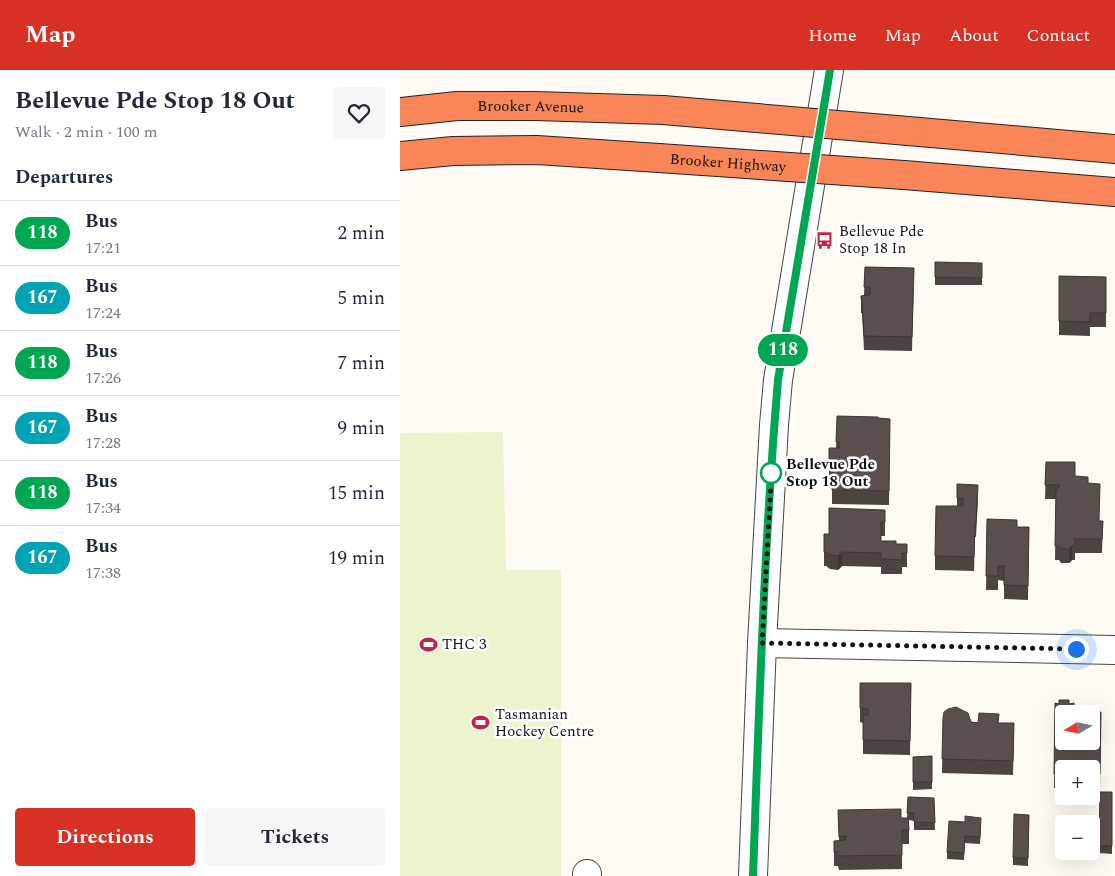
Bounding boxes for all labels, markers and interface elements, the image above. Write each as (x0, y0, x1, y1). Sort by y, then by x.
text: Map (25, 17, 75, 53)
text: Home (808, 22, 857, 49)
text: Map (885, 22, 921, 49)
text: About (949, 22, 999, 49)
text: Contact (1027, 22, 1090, 49)
text: Bellevue Pde Stop 18 Out (15, 83, 295, 119)
button: heart (333, 87, 385, 139)
street label: Brooker Avenue (477, 95, 584, 120)
text: Walk · 2 min · 100 m (15, 120, 158, 144)
street label: Brooker Highway (669, 148, 787, 179)
text: Departures (15, 163, 113, 192)
text: Bus (85, 207, 118, 236)
text: 118 (27, 219, 58, 246)
text: 2 min (337, 219, 385, 248)
place label: Bellevue Pde Stop 18 In (839, 220, 924, 260)
bus stop icon: Bellevue Pde Stop 18 In (815, 230, 835, 250)
text: 17:21 (85, 236, 121, 260)
text: Bus (85, 272, 118, 301)
text: 167 (27, 284, 58, 311)
text: 5 min (337, 284, 385, 313)
text: 17:24 (85, 301, 121, 325)
line badge: 118 (754, 334, 812, 366)
text: 118 (768, 336, 798, 363)
text: Bus (85, 337, 118, 366)
text: 118 (27, 349, 58, 376)
text: 7 min (337, 349, 385, 378)
text: 17:26 (85, 366, 121, 390)
text: Bus (85, 402, 118, 431)
text: 167 (27, 414, 58, 441)
text: 9 min (337, 414, 385, 443)
text: 17:28 (85, 431, 121, 455)
place label: Bellevue Pde Stop 18 Out (786, 453, 875, 493)
marker: Bellevue Pde Stop 18 Out (760, 462, 782, 484)
text: Bus (85, 467, 118, 496)
text: 118 (27, 479, 58, 506)
text: 15 min (328, 479, 385, 508)
text: 17:34 (85, 496, 121, 520)
text: Bus (85, 532, 118, 561)
text: 167 (27, 544, 58, 571)
text: 19 min (328, 544, 385, 573)
text: 17:38 (85, 561, 121, 585)
place label: THC 3 (442, 633, 487, 656)
sports icon: THC 3 (418, 634, 438, 654)
your location (1064, 637, 1089, 662)
place label: Tasmanian Hockey Centre (495, 703, 594, 743)
north arrow (1055, 705, 1100, 750)
map controls (1055, 705, 1100, 860)
sports icon: Tasmanian Hockey Centre (471, 713, 491, 733)
button: + (1055, 760, 1100, 805)
button: Directions (15, 808, 195, 866)
button: Tickets (205, 808, 385, 866)
button: − (1055, 815, 1100, 860)

